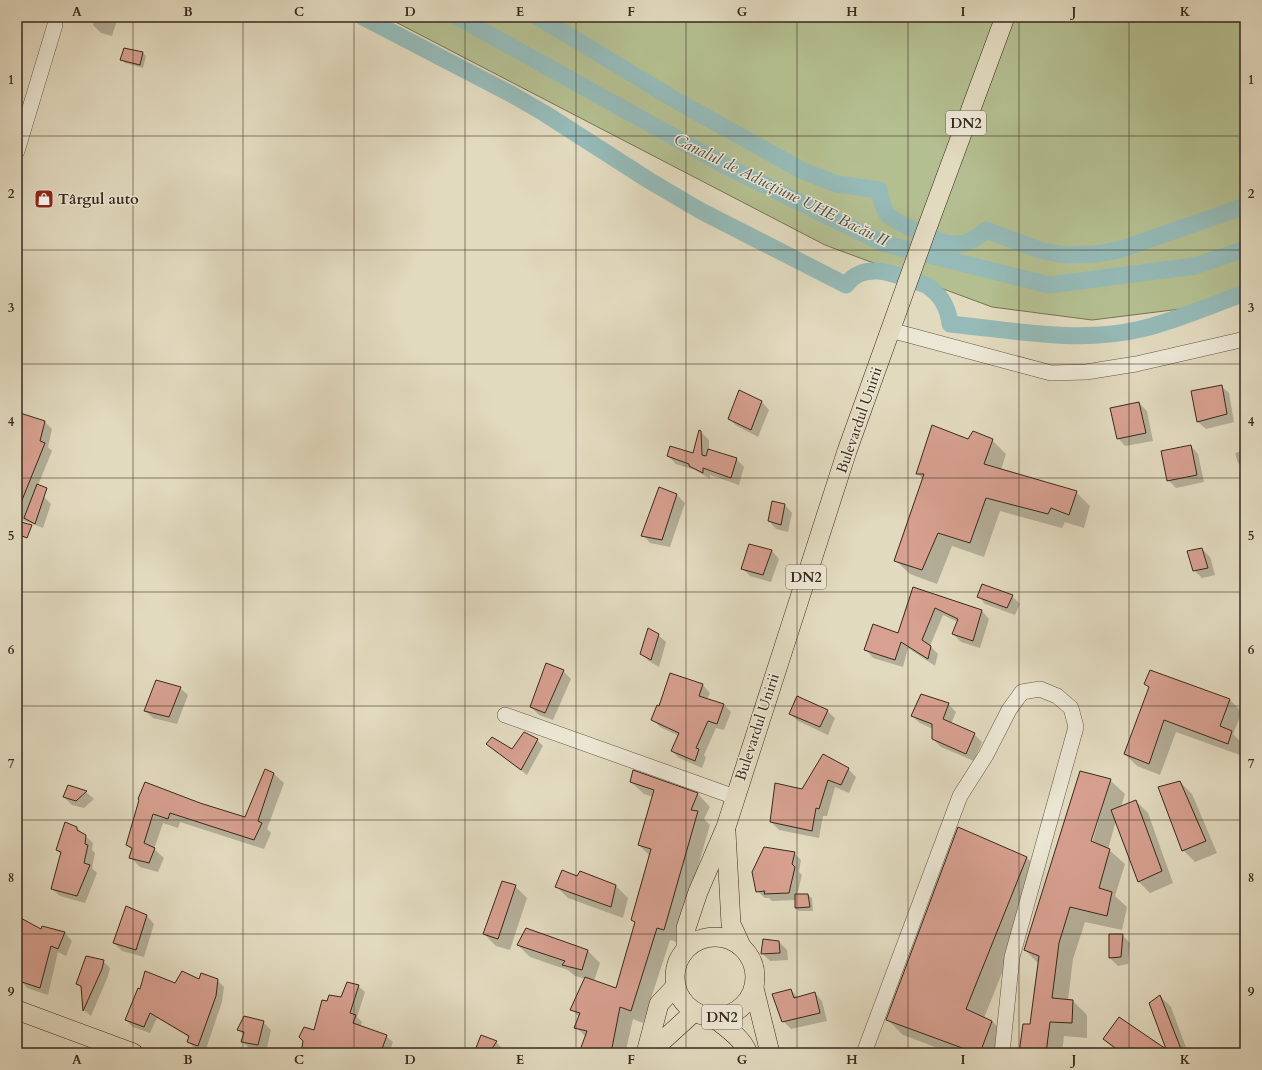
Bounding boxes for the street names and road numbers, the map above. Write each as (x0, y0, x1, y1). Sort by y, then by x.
road number: DN2 (946, 111, 986, 135)
street label: Bulevardul Unirii (831, 364, 887, 476)
road number: DN2 (786, 565, 826, 589)
street label: Bulevardul Unirii (730, 671, 784, 783)
road number: DN2 (702, 1005, 742, 1029)

